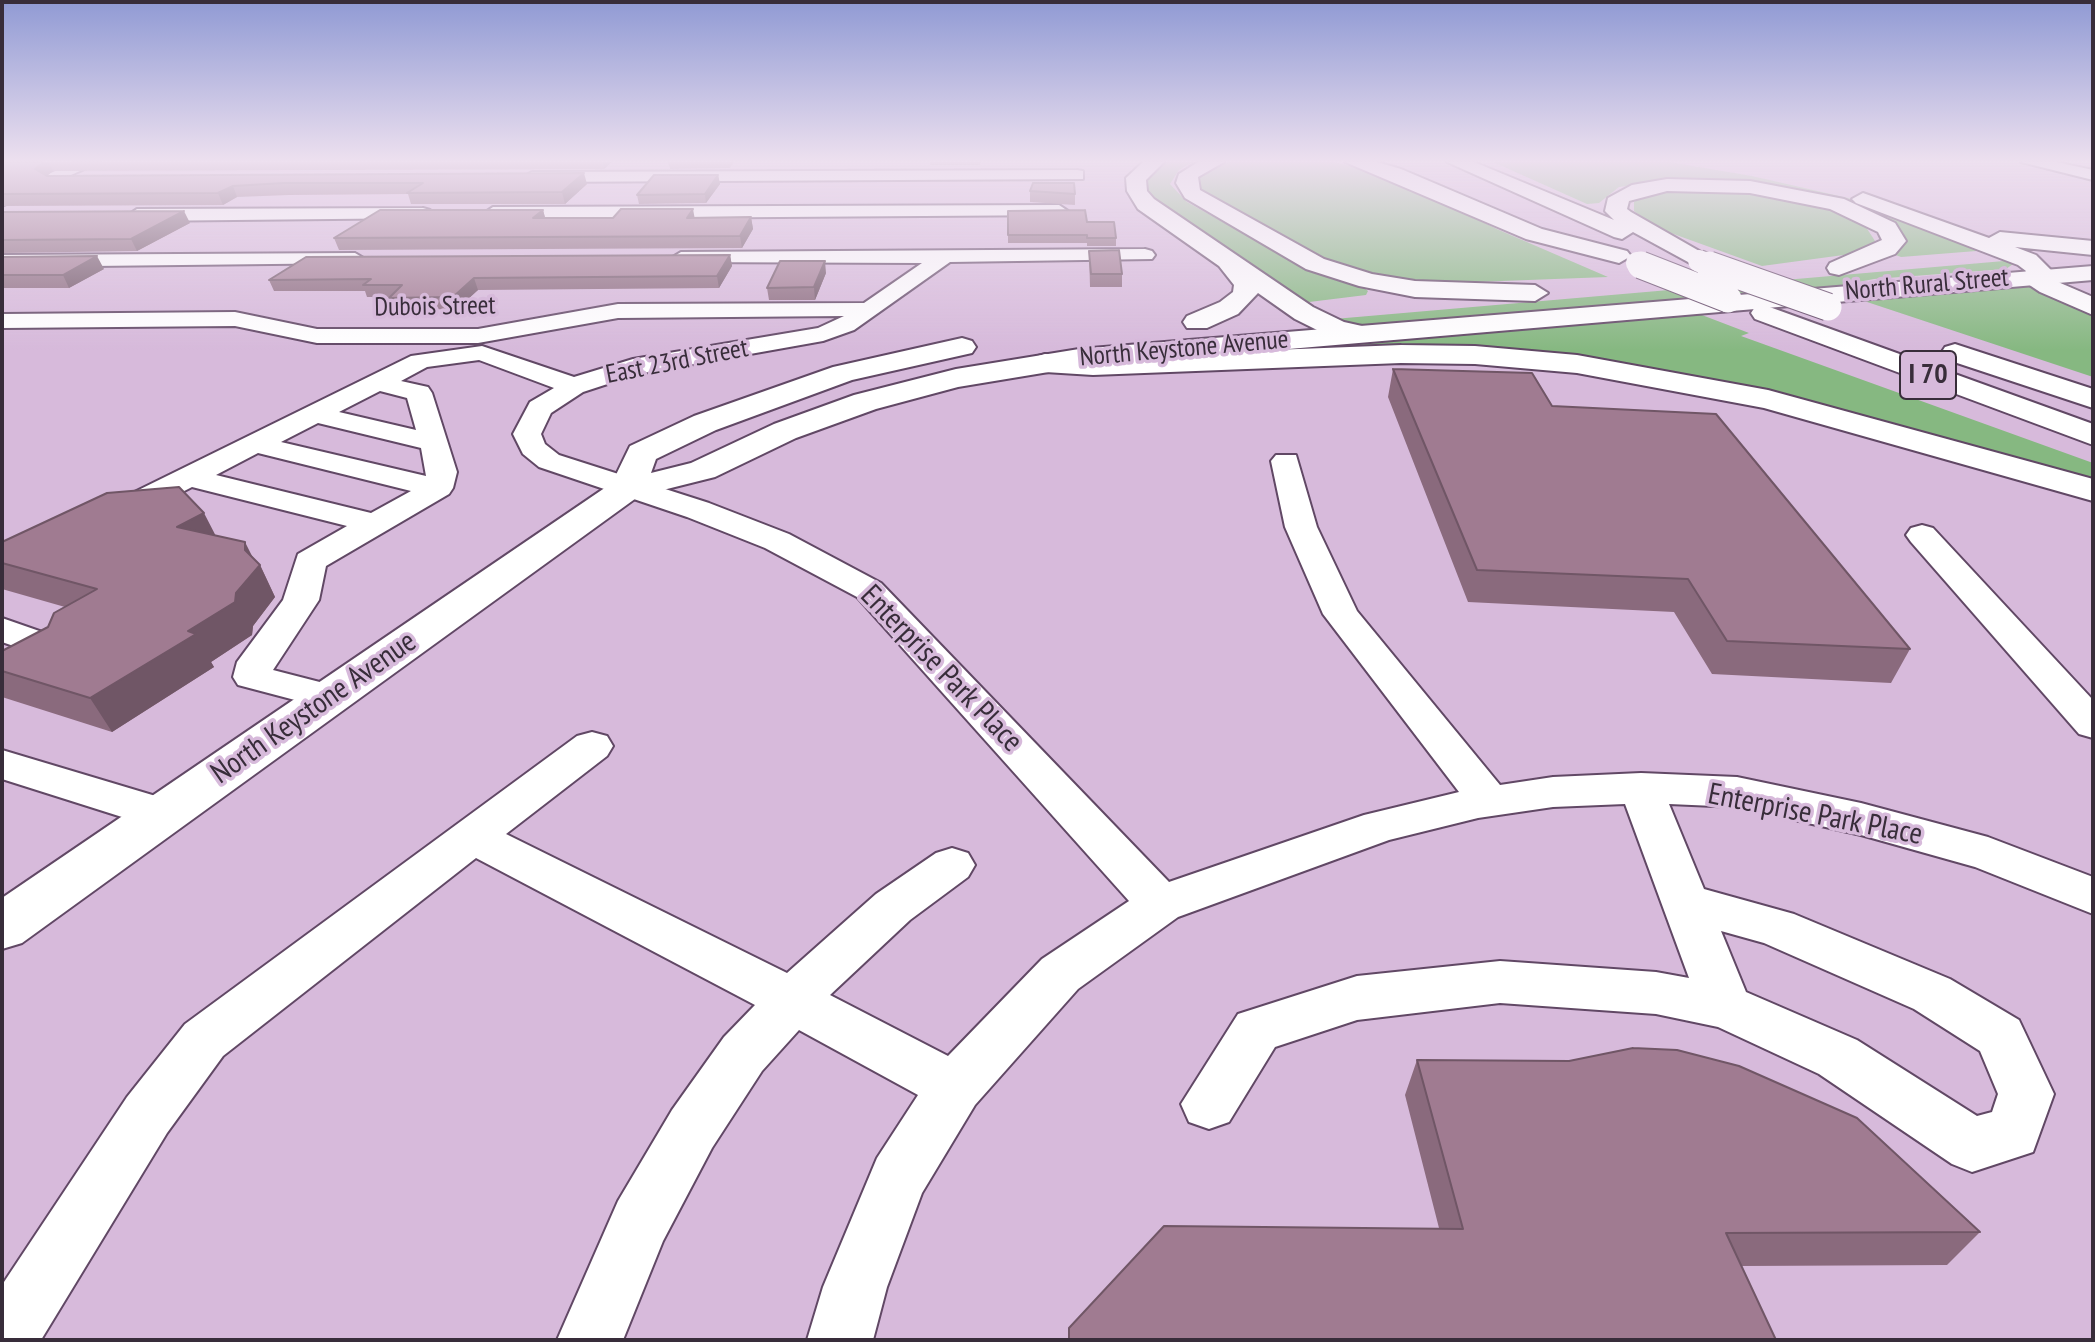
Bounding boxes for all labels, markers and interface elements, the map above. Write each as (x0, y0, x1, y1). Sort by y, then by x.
street label: North Rural Street (1844, 262, 2010, 308)
street label: Dubois Street (374, 290, 496, 324)
street label: North Keystone Avenue (1078, 324, 1290, 374)
street label: East 23rd Street (603, 333, 751, 391)
road number: I 70 (1900, 351, 1956, 399)
street label: Enterprise Park Place (853, 578, 1029, 760)
street label: North Keystone Avenue (205, 624, 423, 792)
street label: Enterprise Park Place (1705, 777, 1925, 853)

